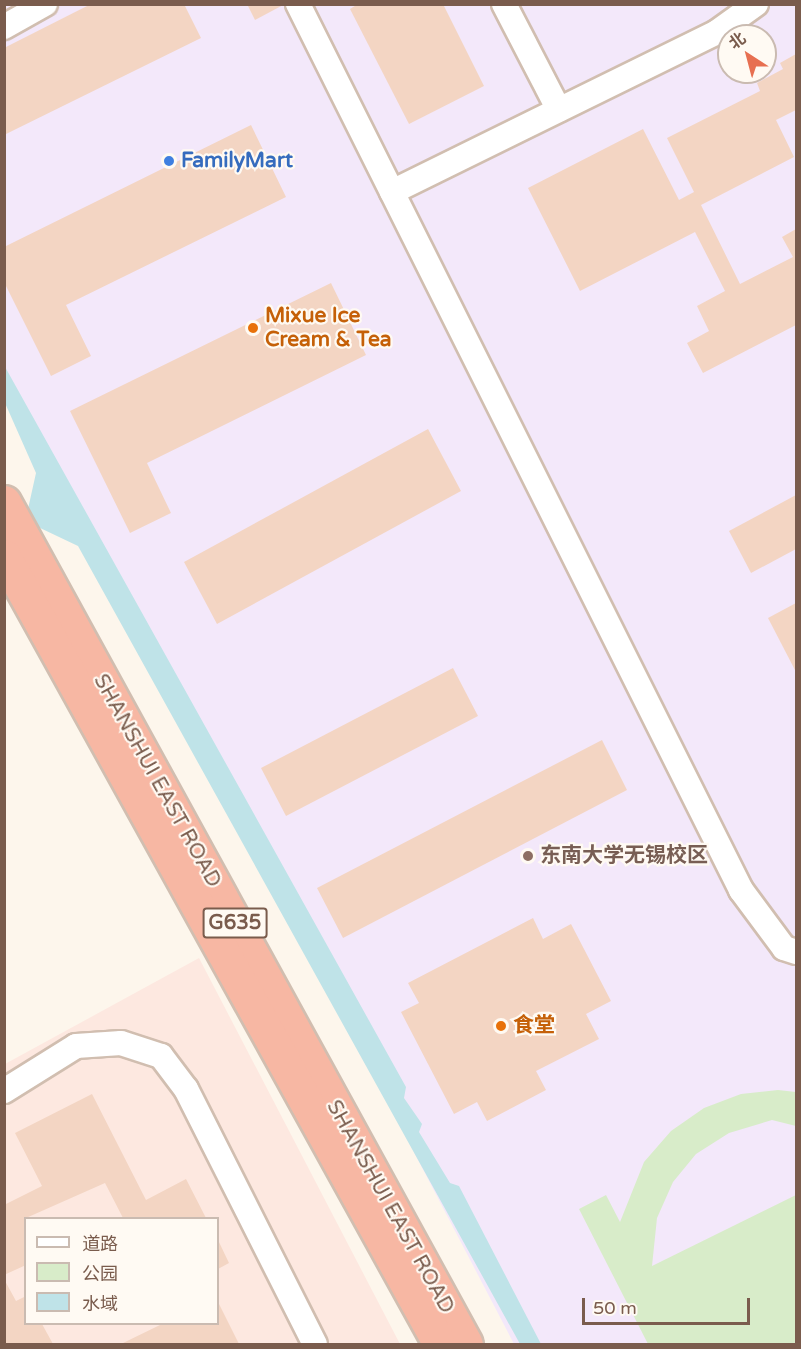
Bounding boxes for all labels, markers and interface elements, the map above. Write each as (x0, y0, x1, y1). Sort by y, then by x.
north arrow (717, 24, 777, 84)
text: 北 (725, 28, 750, 54)
place label: FamilyMart (181, 148, 293, 174)
marker: FamilyMart (162, 154, 176, 168)
place label: Mixue Ice Cream & Tea (265, 303, 392, 353)
marker: Mixue Ice Cream & Tea (246, 321, 260, 335)
street label: SHANSHUI EAST ROAD (88, 670, 226, 892)
place label: 东南大学无锡校区 (540, 843, 708, 869)
marker: 东南大学无锡校区 (521, 849, 535, 863)
road number: G635 (202, 906, 268, 940)
place label: 食堂 (513, 1013, 555, 1039)
marker: 食堂 (494, 1019, 508, 1033)
street label: SHANSHUI EAST ROAD (321, 1096, 459, 1318)
legend (24, 1217, 219, 1325)
text: 道路 (82, 1233, 118, 1255)
text: 公园 (82, 1263, 118, 1285)
scale bar (585, 1286, 753, 1324)
text: 水域 (82, 1293, 118, 1315)
text: 50 m (593, 1297, 637, 1319)

